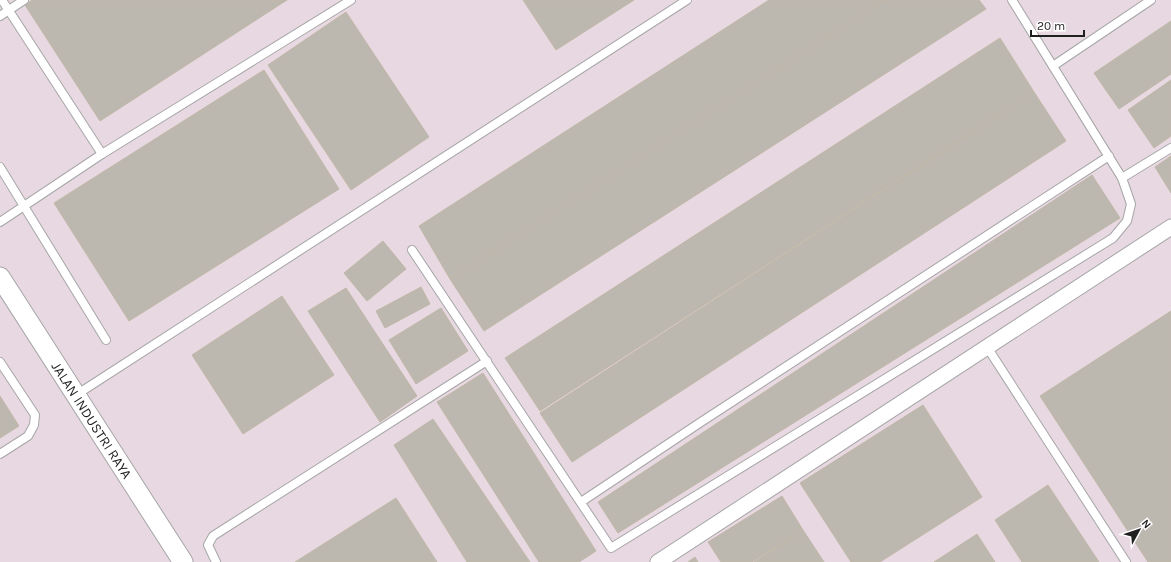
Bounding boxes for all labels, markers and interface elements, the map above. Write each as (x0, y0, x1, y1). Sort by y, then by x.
scale bar (1031, 12, 1084, 38)
text: 20 m (1037, 19, 1065, 33)
street label: JALAN INDUSTRI RAYA (48, 358, 136, 482)
north arrow (1119, 510, 1159, 550)
text: N (1139, 517, 1154, 531)

